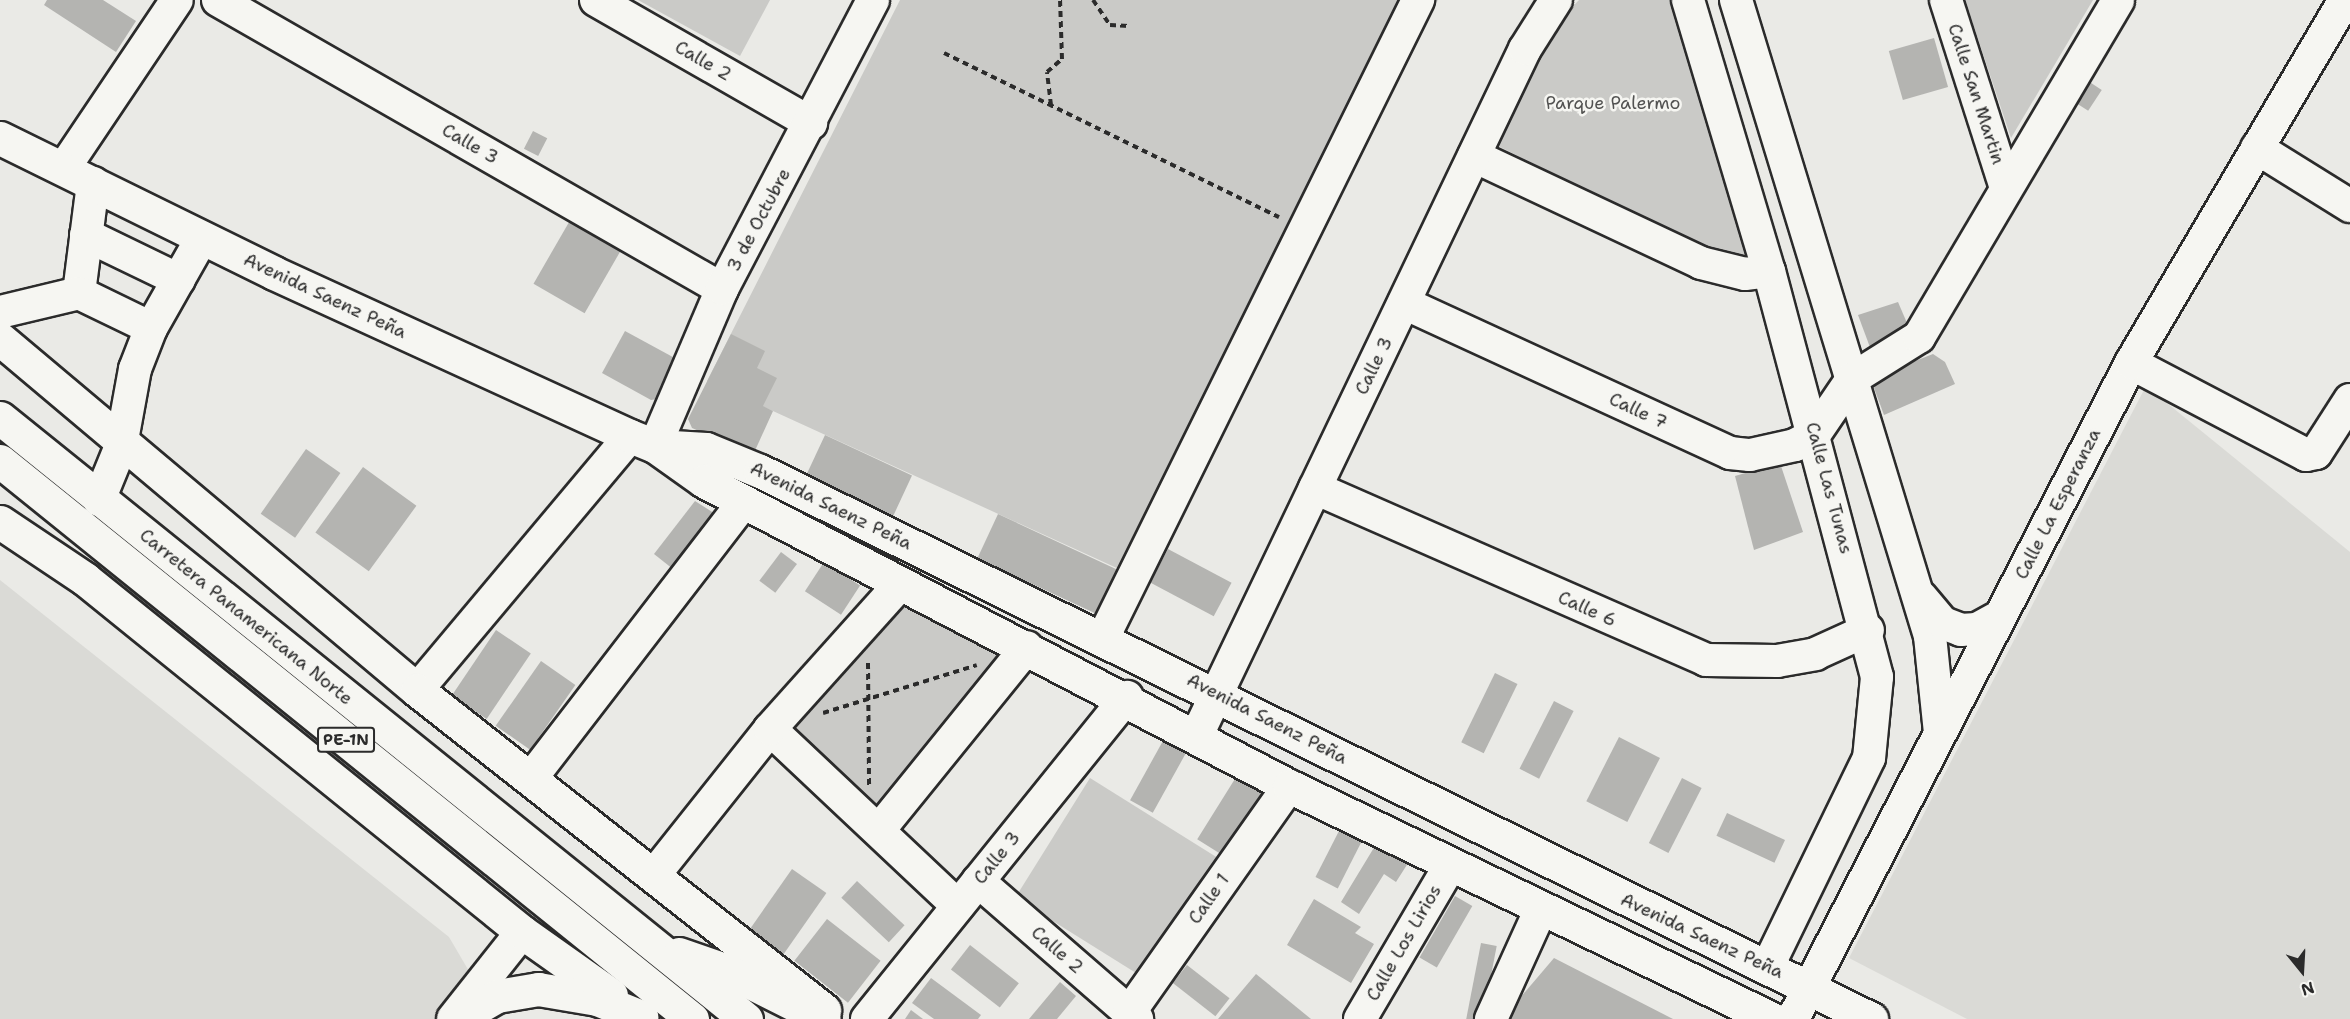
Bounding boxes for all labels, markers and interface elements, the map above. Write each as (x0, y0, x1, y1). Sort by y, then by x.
street label: Calle San Martin (1943, 21, 2009, 167)
street label: Calle 2 (671, 36, 735, 86)
park label: Parque Palermo (1546, 92, 1680, 114)
street label: Calle 3 (438, 119, 502, 169)
street label: 3 de Octubre (723, 165, 795, 275)
street label: Avenida Saenz Peña (240, 249, 410, 343)
street label: Calle 3 (1351, 334, 1397, 398)
street label: Calle 7 (1606, 388, 1670, 434)
street label: Calle Las Tunas (1801, 420, 1857, 556)
street label: Calle La Esperanza (2011, 425, 2105, 583)
street label: Avenida Saenz Peña (747, 457, 915, 555)
street label: Carretera Panamericana Norte (135, 524, 357, 710)
street label: Calle 6 (1555, 587, 1619, 631)
street label: Avenida Saenz Peña (1183, 669, 1351, 769)
road number: PE-1N (316, 727, 376, 753)
street label: Calle 3 (969, 827, 1025, 889)
street label: Calle 1 (1184, 870, 1234, 928)
street label: Calle Los Lirios (1362, 881, 1446, 1005)
street label: Avenida Saenz Peña (1617, 889, 1787, 983)
street label: Calle 2 (1027, 922, 1087, 978)
north arrow (2272, 941, 2332, 1001)
text: N (2298, 977, 2317, 1001)

